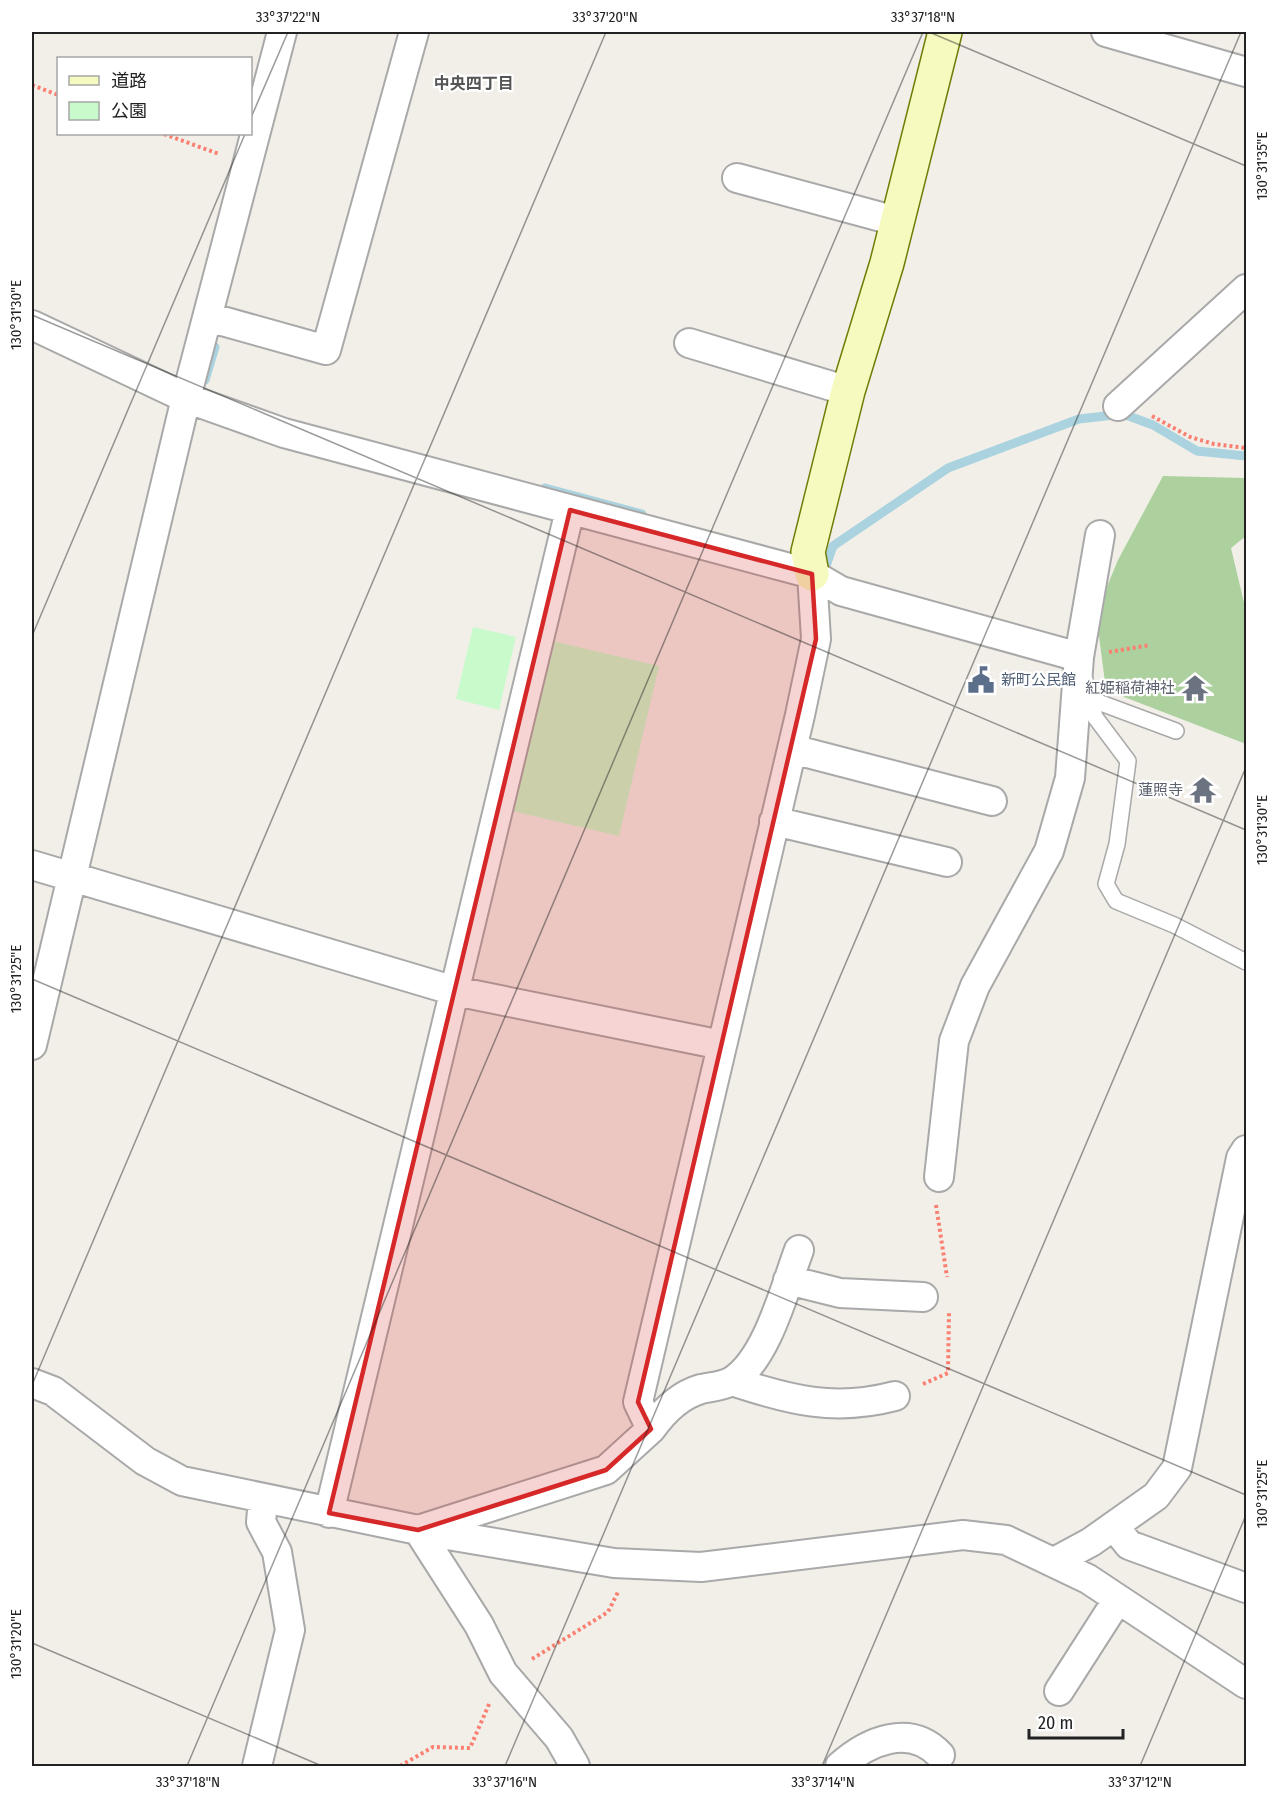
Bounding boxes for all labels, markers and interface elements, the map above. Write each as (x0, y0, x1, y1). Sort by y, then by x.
text: 33°37'22"N (256, 8, 320, 26)
text: 33°37'20"N (572, 8, 638, 26)
text: 33°37'18"N (891, 8, 955, 26)
legend (57, 57, 252, 135)
text: 道路 (111, 70, 147, 92)
district label: 中央四丁目 (434, 74, 514, 93)
text: 公園 (111, 100, 147, 122)
text: 130°31'35"E (1253, 132, 1271, 200)
text: 130°31'30"E (7, 280, 25, 350)
public building icon: 新町公民館 (966, 665, 996, 695)
place label: 新町公民館 (1001, 671, 1076, 689)
temple icon: 紅姫稲荷神社 (1180, 673, 1210, 703)
place label: 紅姫稲荷神社 (1085, 679, 1175, 697)
temple icon: 蓮照寺 (1188, 775, 1218, 805)
place label: 蓮照寺 (1138, 781, 1183, 799)
text: 130°31'30"E (1253, 795, 1271, 865)
text: 130°31'25"E (7, 945, 25, 1013)
text: 130°31'25"E (1253, 1460, 1271, 1528)
text: 130°31'20"E (7, 1609, 25, 1679)
scale bar (1029, 1702, 1124, 1740)
text: 20 m (1038, 1712, 1073, 1734)
text: 33°37'18"N (156, 1773, 220, 1791)
text: 33°37'16"N (473, 1773, 537, 1791)
text: 33°37'14"N (791, 1773, 855, 1791)
text: 33°37'12"N (1108, 1773, 1172, 1791)

